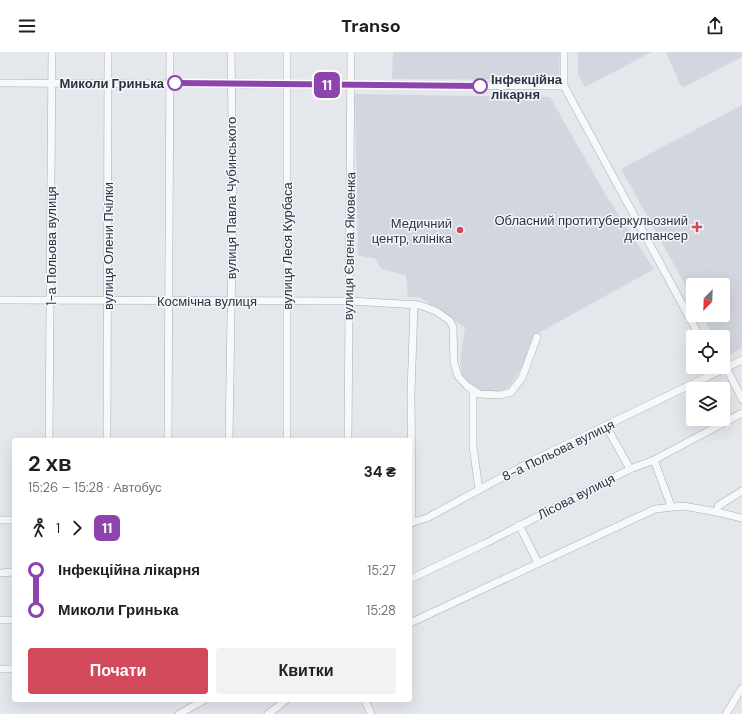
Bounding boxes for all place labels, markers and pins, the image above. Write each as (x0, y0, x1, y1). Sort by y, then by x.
place label: Інфекційна лікарня (491, 71, 563, 103)
place label: Миколи Гринька (60, 75, 165, 92)
marker: Миколи Гринька (167, 75, 183, 91)
marker: Інфекційна лікарня (472, 78, 488, 94)
place label: Обласний протитуберкульозний диспансер (494, 212, 688, 244)
place label: Медичний центр, клініка (372, 215, 453, 247)
marker: Обласний протитуберкульозний диспансер (691, 221, 703, 233)
marker: Медичний центр, клініка (455, 225, 465, 235)

